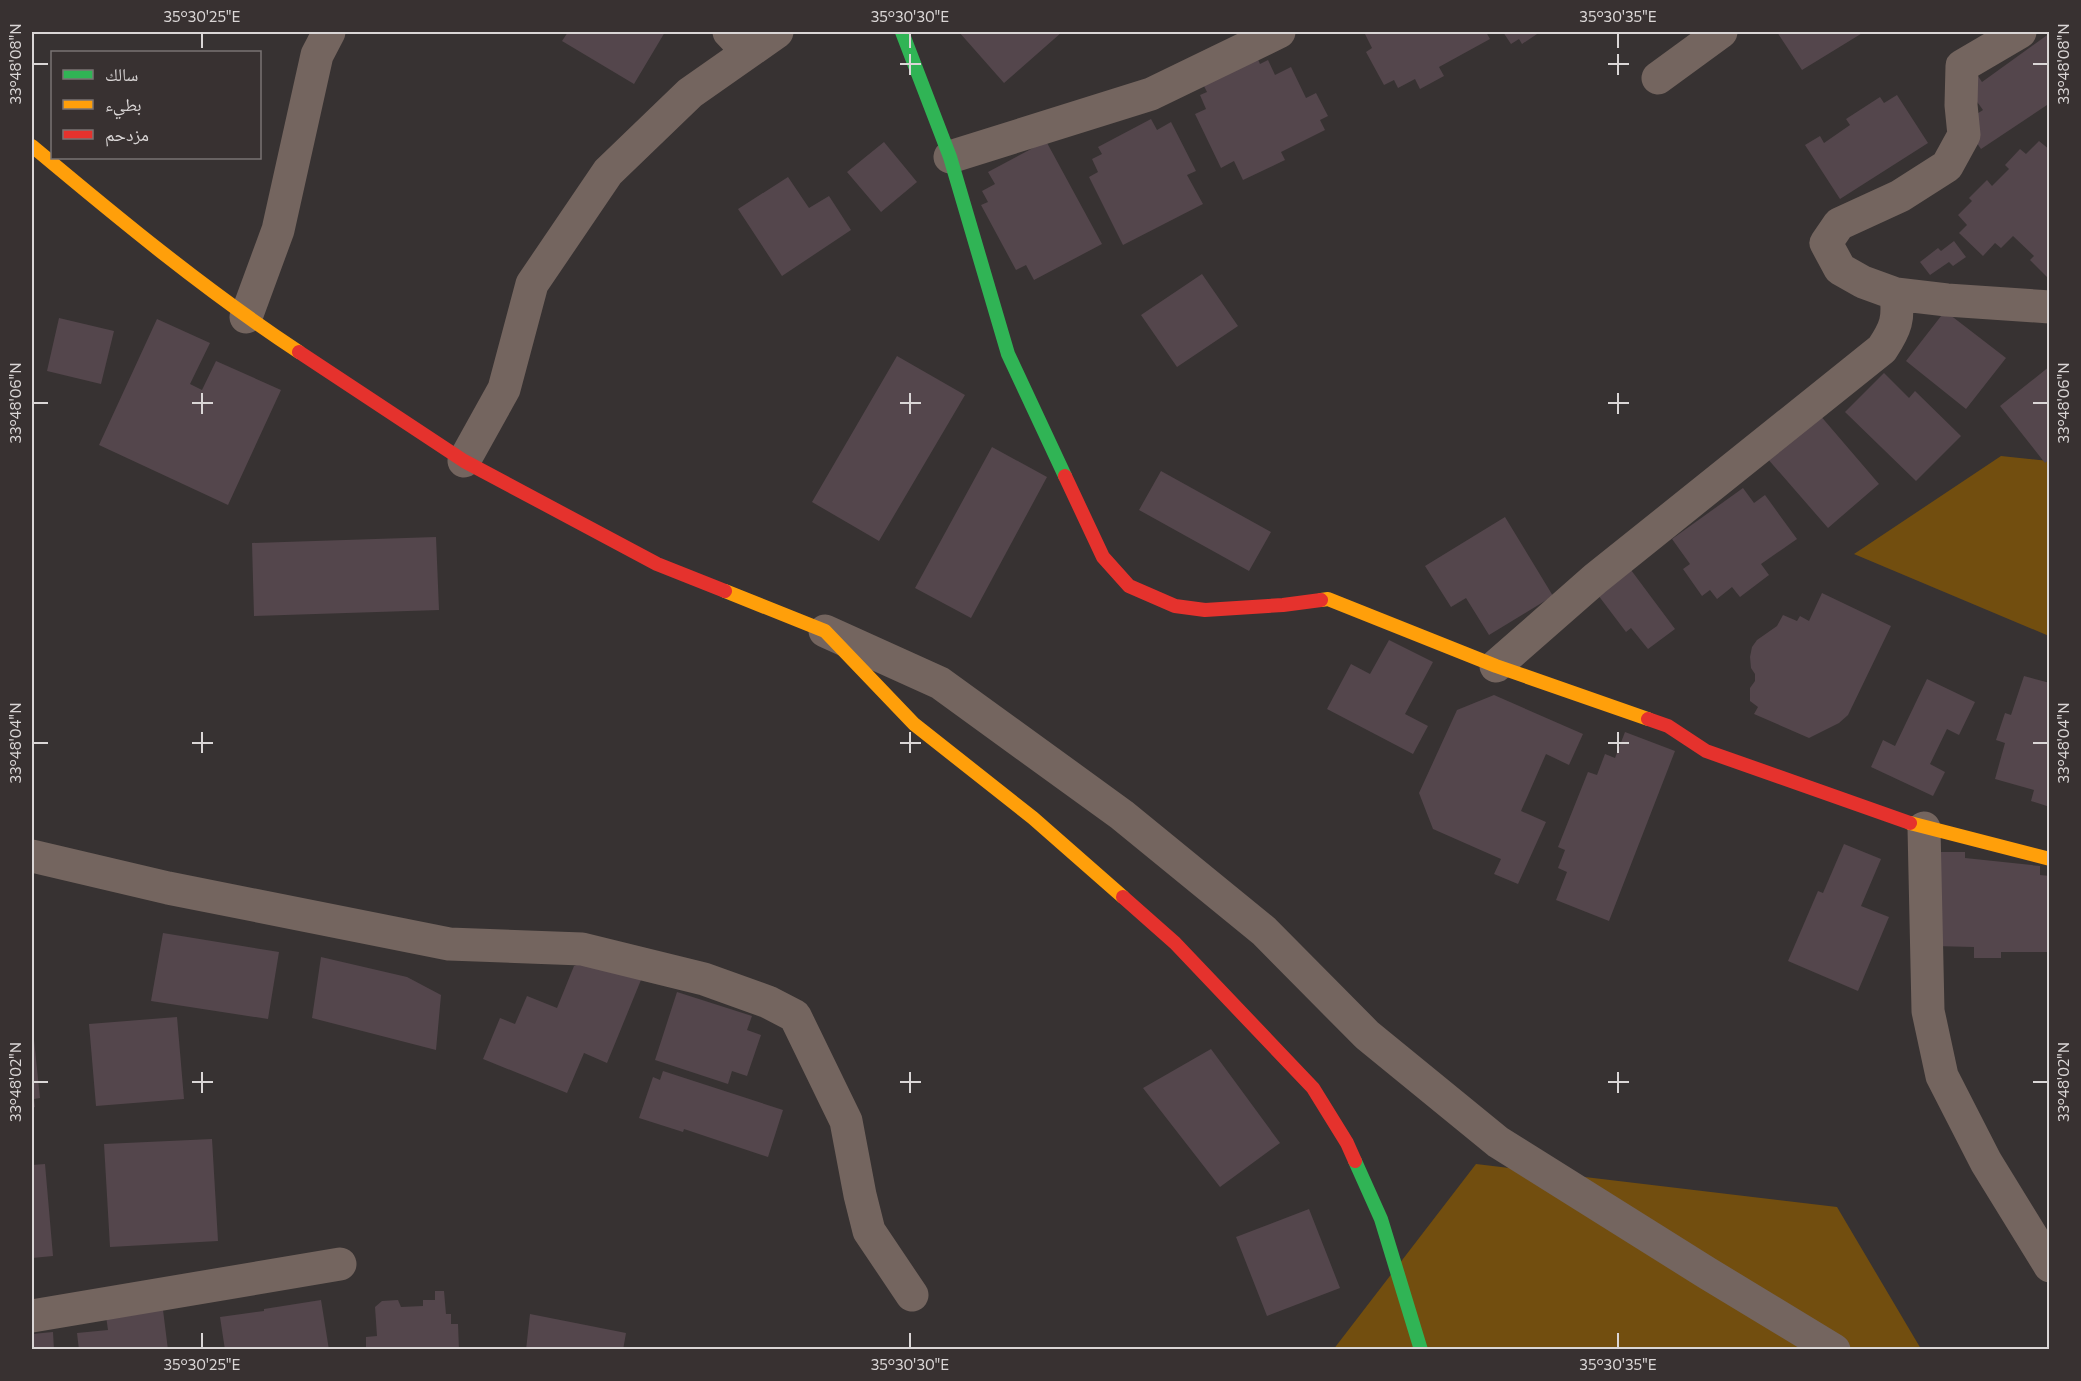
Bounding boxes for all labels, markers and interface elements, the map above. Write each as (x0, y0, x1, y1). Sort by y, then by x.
text: 35°30'25"E (163, 7, 241, 25)
text: 35°30'30"E (871, 7, 949, 25)
text: 35°30'35"E (1579, 7, 1657, 25)
text: 33°48'08"N (6, 23, 24, 105)
text: 33°48'08"N (2054, 23, 2072, 105)
legend (51, 51, 261, 159)
text: سالك (105, 63, 138, 85)
text: بطيء (105, 93, 142, 120)
text: مزدحم (105, 123, 149, 147)
text: 33°48'06"N (6, 362, 24, 444)
text: 33°48'06"N (2054, 362, 2072, 444)
text: 33°48'04"N (6, 703, 24, 783)
text: 33°48'04"N (2054, 703, 2072, 783)
text: 33°48'02"N (6, 1042, 24, 1122)
text: 33°48'02"N (2054, 1042, 2072, 1122)
text: 35°30'25"E (163, 1355, 241, 1373)
text: 35°30'30"E (871, 1355, 949, 1373)
text: 35°30'35"E (1579, 1355, 1657, 1373)

